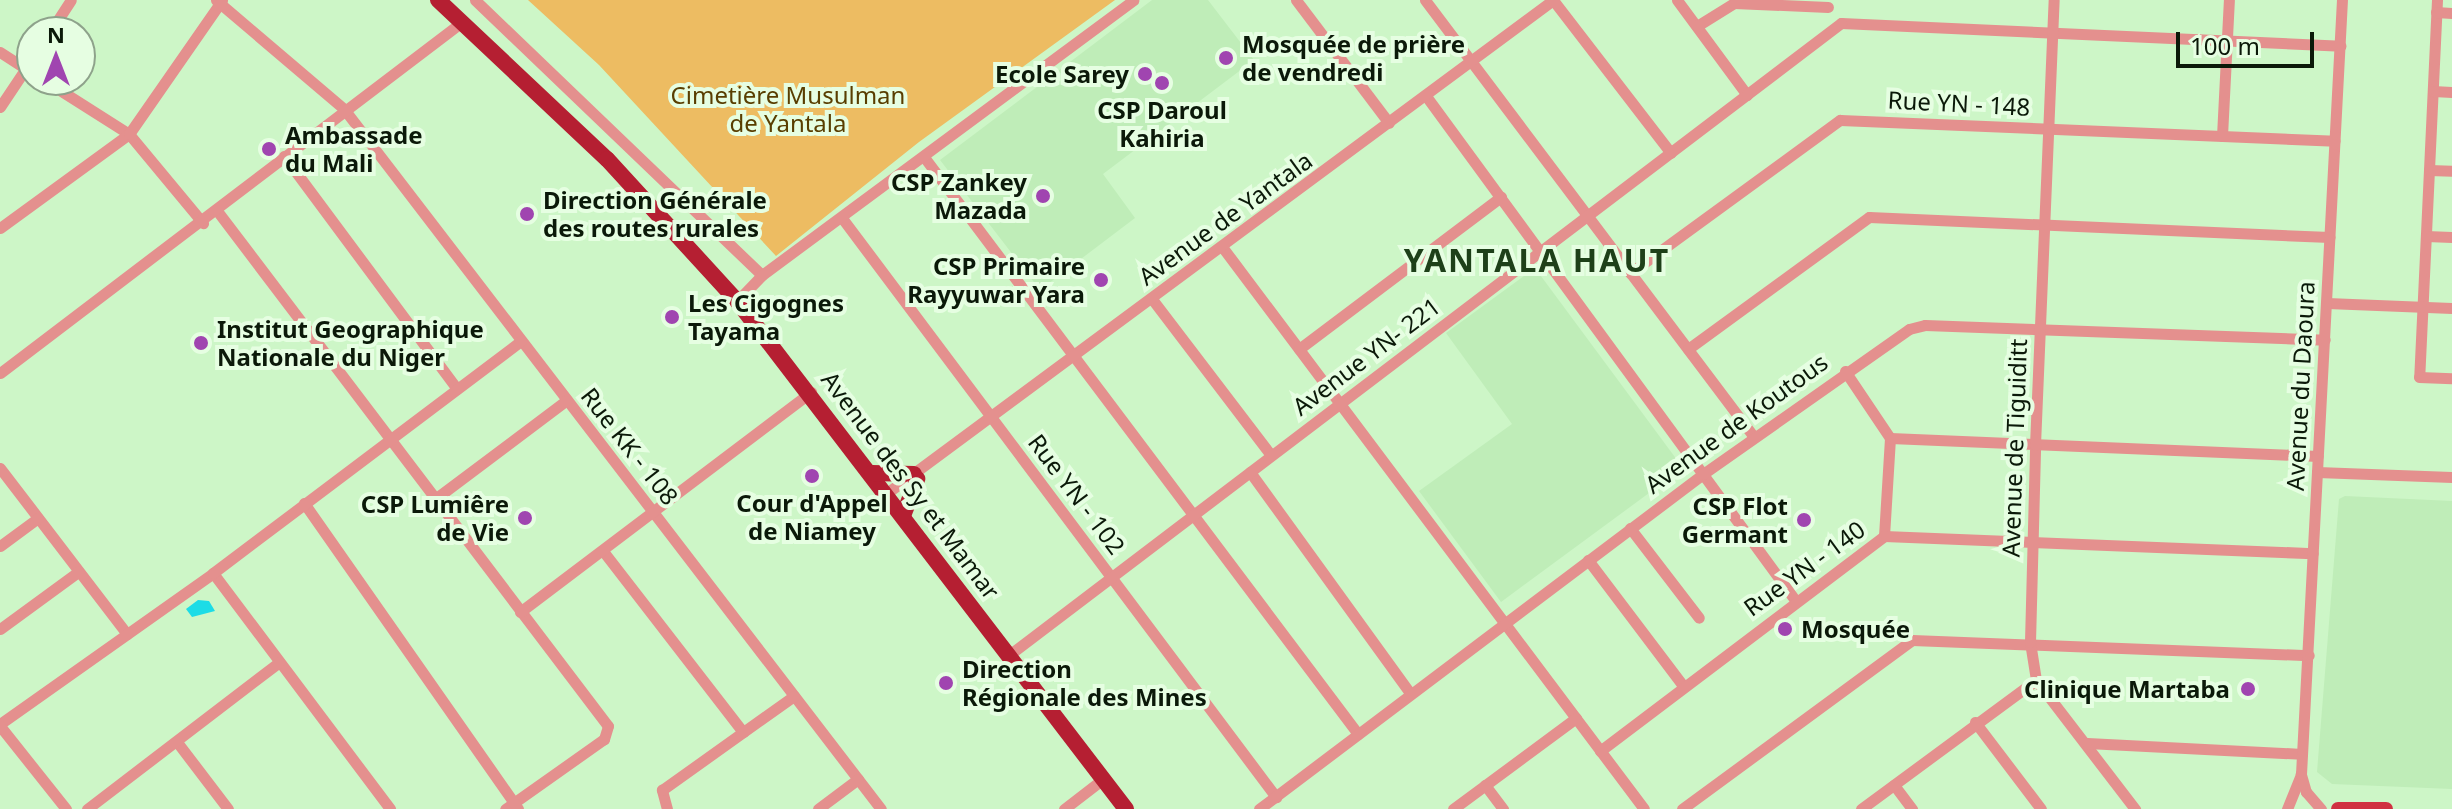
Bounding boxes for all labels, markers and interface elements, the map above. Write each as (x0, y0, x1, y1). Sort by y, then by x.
north arrow (16, 16, 96, 96)
scale bar (2180, 16, 2318, 66)
text: N (47, 19, 65, 49)
text: 100 m (2190, 29, 2260, 62)
place label: Mosquée de prière de vendredi (1242, 30, 1465, 86)
marker: Mosquée de prière de vendredi (1217, 49, 1235, 67)
place label: Ecole Sarey (995, 60, 1129, 88)
marker: Ecole Sarey (1136, 65, 1154, 83)
marker: CSP Daroul Kahiria (1153, 74, 1171, 92)
park label: Cimetière Musulman de Yantala (671, 81, 905, 137)
street label: Rue YN - 148 (1887, 85, 2031, 121)
place label: CSP Daroul Kahiria (1097, 96, 1227, 152)
place label: Ambassade du Mali (285, 121, 423, 177)
marker: Ambassade du Mali (260, 140, 278, 158)
street label: Avenue de Yantala (1133, 145, 1317, 291)
place label: CSP Zankey Mazada (891, 168, 1027, 224)
place label: Direction Générale des routes rurales (543, 186, 767, 242)
marker: CSP Zankey Mazada (1034, 187, 1052, 205)
marker: Direction Générale des routes rurales (518, 205, 536, 223)
district label: YANTALA HAUT (1404, 241, 1670, 279)
place label: CSP Primaire Rayyuwar Yara (907, 252, 1085, 308)
marker: CSP Primaire Rayyuwar Yara (1092, 271, 1110, 289)
street label: Avenue du Daoura (2280, 281, 2320, 491)
place label: Les Cigognes Tayama (688, 289, 844, 345)
street label: Avenue YN- 221 (1286, 291, 1446, 421)
marker: Les Cigognes Tayama (663, 308, 681, 326)
place label: Institut Geographique Nationale du Niger (217, 315, 484, 371)
marker: Institut Geographique Nationale du Niger (192, 334, 210, 352)
street label: Avenue de Tiguiditt (1996, 338, 2032, 558)
street label: Avenue de Koutous (1639, 347, 1833, 499)
street label: Avenue des Sy et Mamar (816, 365, 1006, 605)
street label: Rue KK - 108 (575, 382, 685, 510)
street label: Rue YN - 102 (1023, 428, 1131, 560)
marker: Cour d'Appel de Niamey (803, 467, 821, 485)
place label: Cour d'Appel de Niamey (736, 489, 888, 545)
place label: CSP Lumiêre de Vie (361, 490, 509, 546)
place label: CSP Flot Germant (1682, 492, 1788, 548)
marker: CSP Lumiêre de Vie (516, 509, 534, 527)
marker: CSP Flot Germant (1795, 511, 1813, 529)
street label: Rue YN - 140 (1738, 514, 1870, 622)
place label: Mosquée (1801, 615, 1910, 643)
marker: Mosquée (1776, 620, 1794, 638)
place label: Direction Régionale des Mines (962, 655, 1207, 711)
marker: Direction Régionale des Mines (937, 674, 955, 692)
place label: Clinique Martaba (2024, 675, 2230, 703)
marker: Clinique Martaba (2237, 678, 2259, 700)

